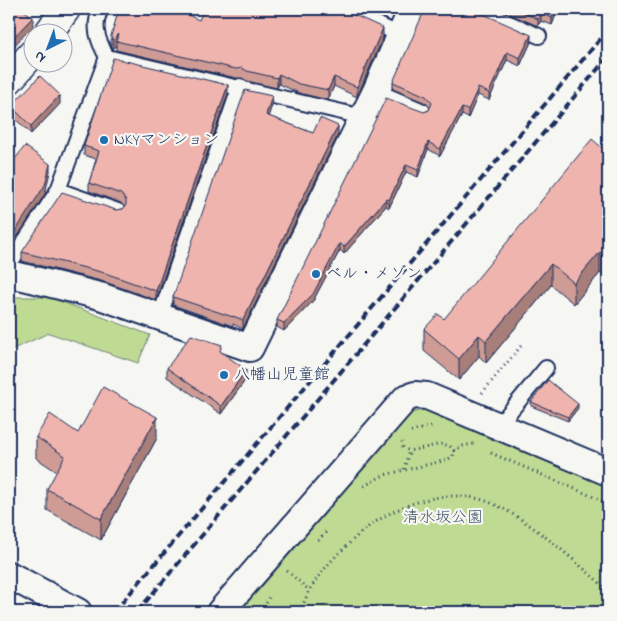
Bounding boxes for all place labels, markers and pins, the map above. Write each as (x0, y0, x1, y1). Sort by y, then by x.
place label: NKYマンション (114, 128, 219, 152)
marker: NKYマンション (98, 134, 110, 146)
place label: ベル・メゾン (326, 262, 422, 286)
marker: ベル・メゾン (310, 268, 322, 280)
place label: 八幡山児童館 (234, 363, 330, 387)
marker: 八幡山児童館 (218, 369, 230, 381)

